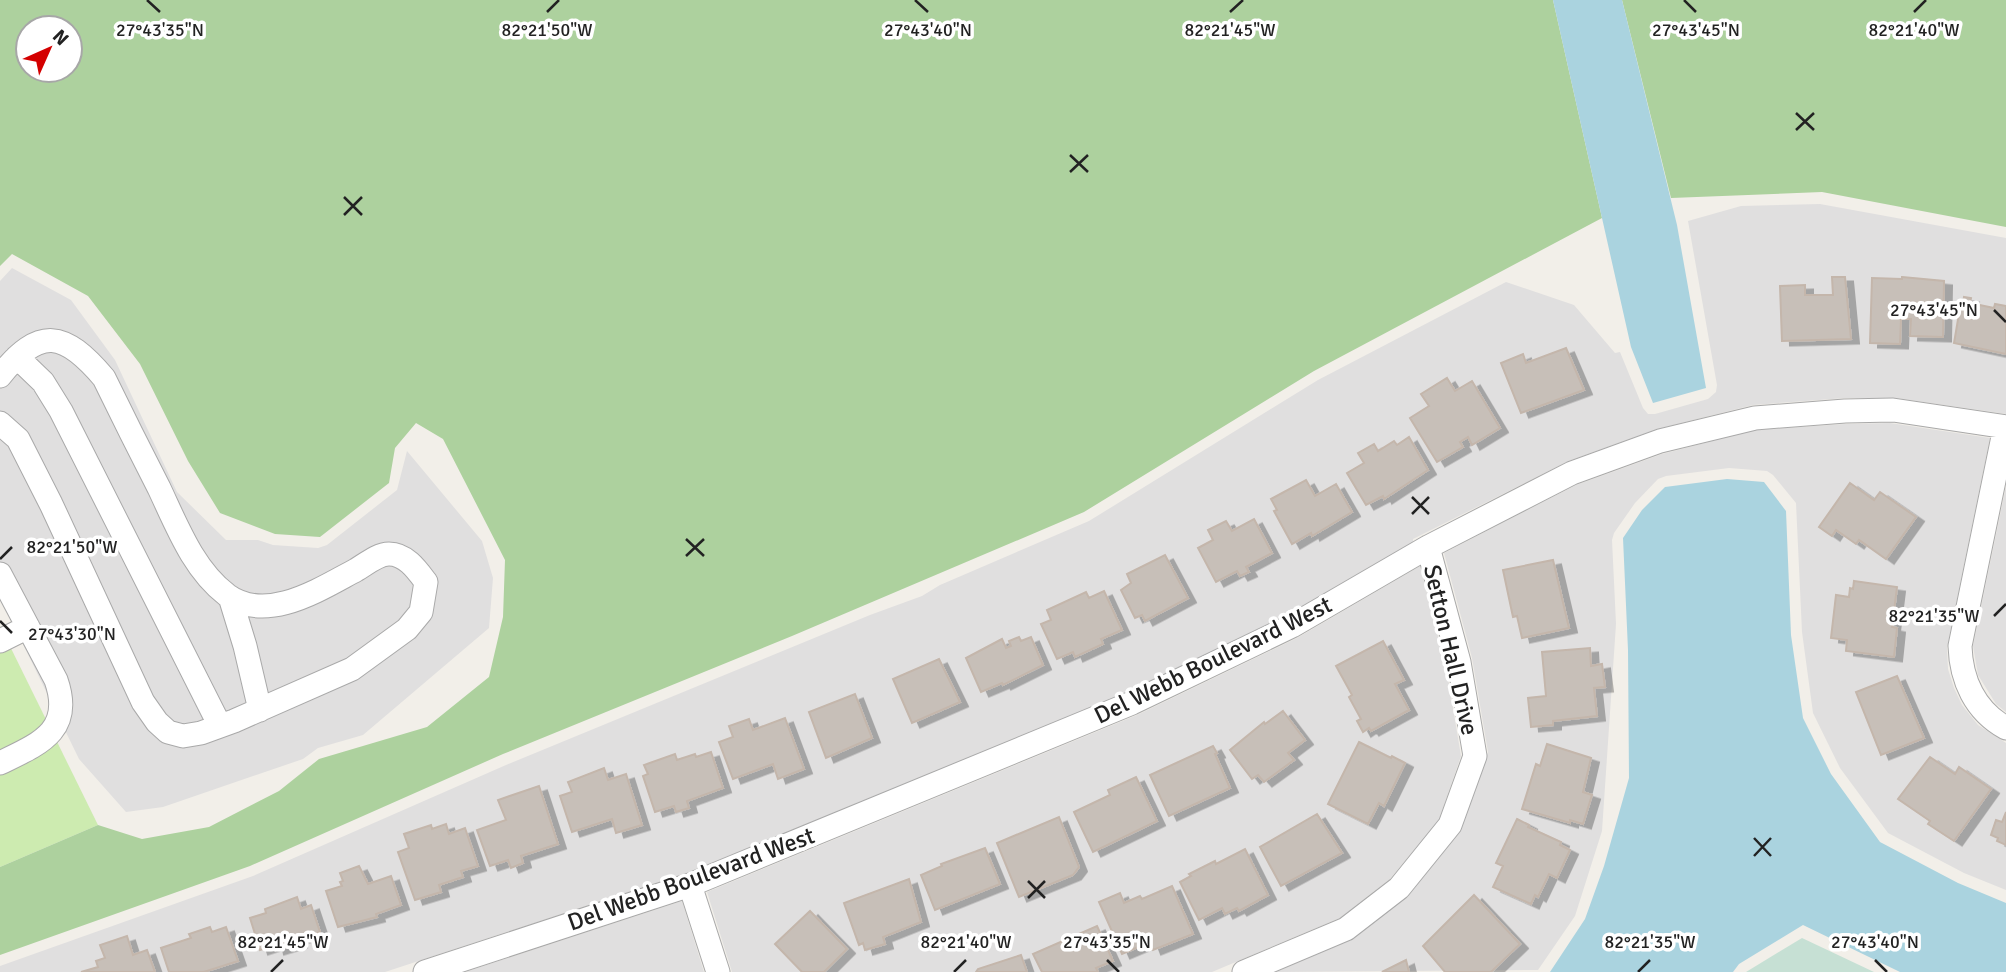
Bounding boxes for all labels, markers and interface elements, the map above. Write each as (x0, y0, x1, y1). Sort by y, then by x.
north arrow (14, 14, 84, 84)
text: 27°43'35"N (116, 19, 204, 41)
text: 82°21'50"W (502, 19, 592, 41)
text: 27°43'40"N (884, 19, 972, 41)
text: 82°21'45"W (1185, 19, 1275, 41)
text: 27°43'45"N (1652, 19, 1740, 41)
text: 82°21'40"W (1869, 19, 1959, 41)
text: N (47, 25, 73, 51)
text: 27°43'45"N (1890, 299, 1978, 321)
text: 82°21'50"W (27, 536, 117, 558)
street label: Setton Hall Drive (1417, 562, 1485, 738)
street label: Del Webb Boulevard West (1089, 589, 1337, 731)
text: 82°21'35"W (1889, 605, 1979, 627)
text: 27°43'30"N (28, 623, 116, 645)
street label: Del Webb Boulevard West (563, 820, 819, 938)
text: 82°21'45"W (238, 931, 328, 953)
text: 82°21'40"W (921, 931, 1011, 953)
text: 27°43'35"N (1063, 931, 1151, 953)
text: 82°21'35"W (1605, 931, 1695, 953)
text: 27°43'40"N (1831, 931, 1919, 953)

